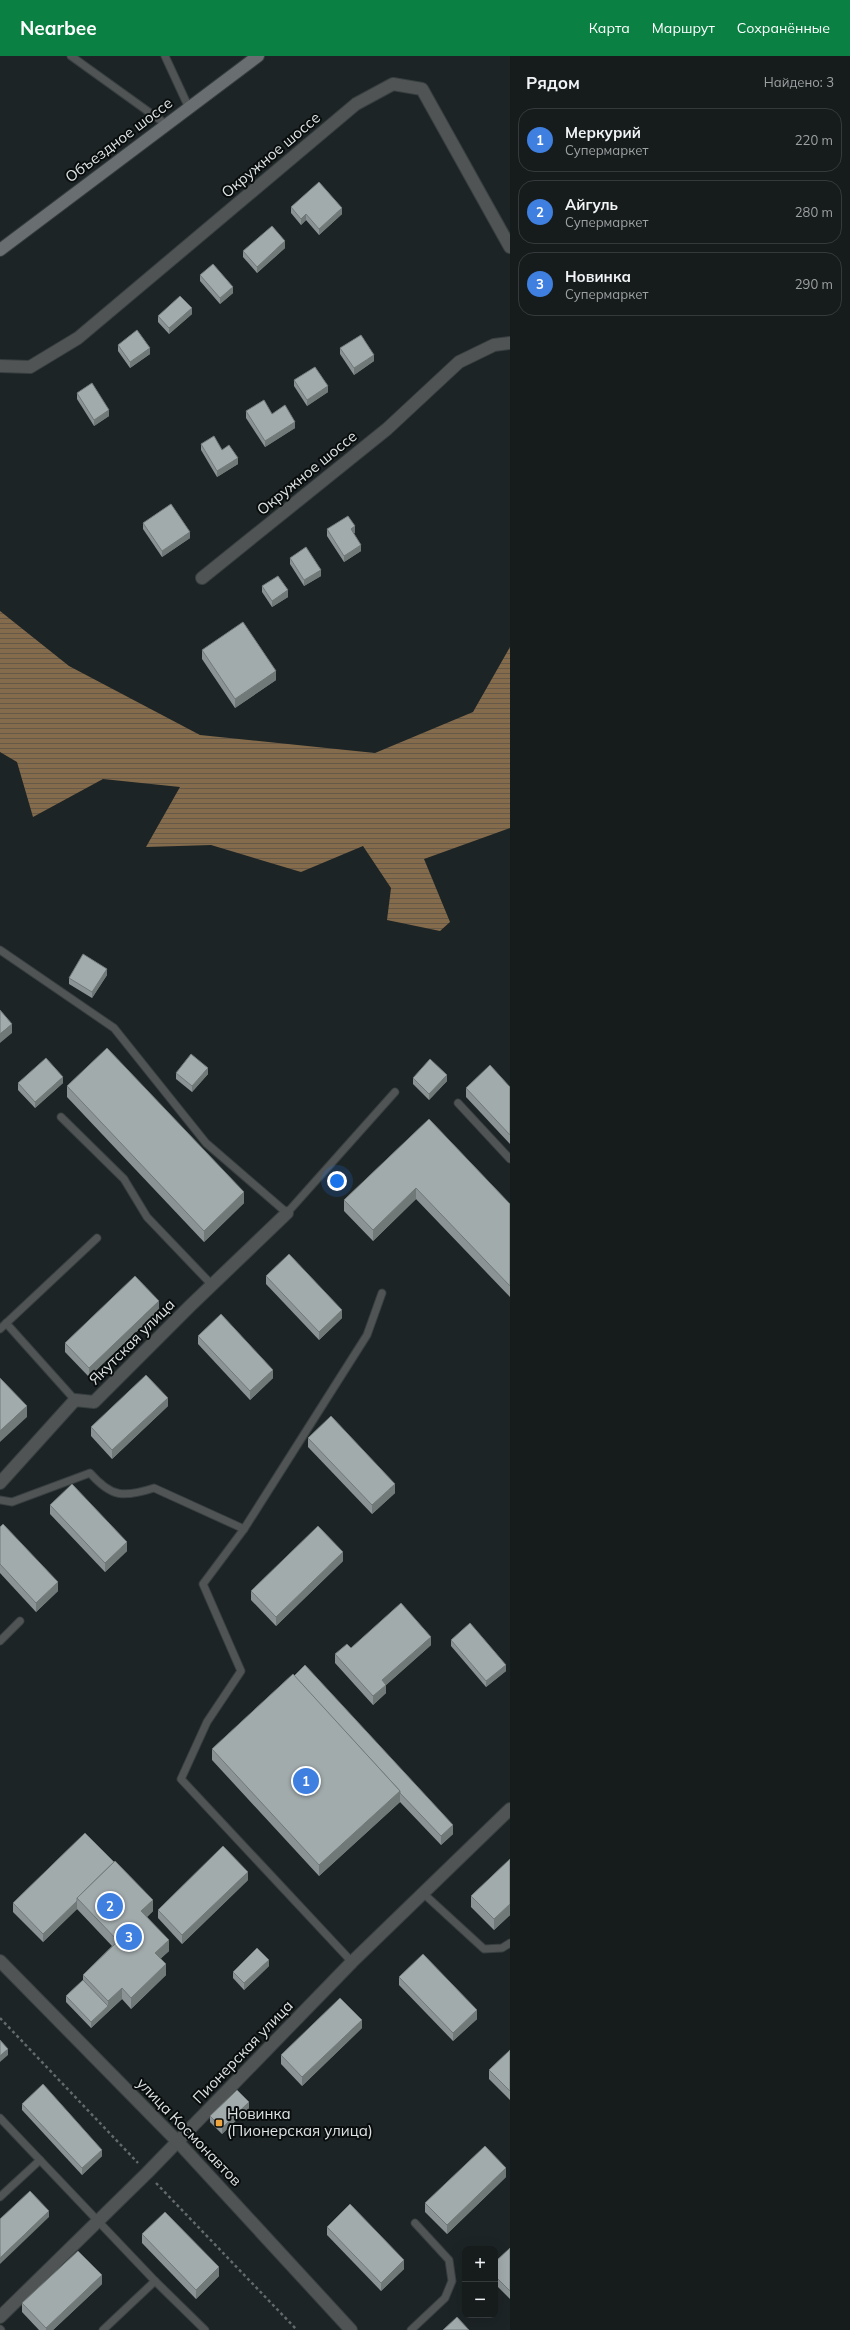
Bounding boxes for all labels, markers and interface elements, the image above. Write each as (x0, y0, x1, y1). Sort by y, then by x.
text: Nearbee (20, 16, 97, 40)
text: Карта (589, 19, 630, 37)
text: Маршрут (652, 19, 715, 37)
text: Сохранённые (737, 19, 830, 37)
text: Рядом (526, 72, 580, 93)
text: Найдено: 3 (764, 74, 834, 90)
street label: Объездное шоссе (61, 93, 176, 186)
street label: Окружное шоссе (217, 108, 324, 202)
text: Меркурий (565, 123, 641, 142)
text: 1 (536, 132, 544, 148)
text: 220 m (795, 132, 833, 148)
text: Супермаркет (565, 142, 648, 158)
text: Айгуль (565, 195, 618, 214)
text: 2 (536, 204, 544, 220)
text: 280 m (795, 204, 833, 220)
text: Супермаркет (565, 214, 648, 230)
text: Новинка (565, 267, 631, 286)
text: 3 (536, 276, 544, 292)
text: 290 m (795, 276, 833, 292)
text: Супермаркет (565, 286, 648, 302)
street label: Окружное шоссе (253, 426, 361, 519)
your location (327, 1171, 347, 1191)
street label: Якутская улица (85, 1295, 179, 1389)
pin: 1 (293, 1766, 319, 1796)
pin: 2 (97, 1891, 123, 1921)
pin: 3 (116, 1922, 142, 1952)
street label: Пионерская улица (188, 1996, 297, 2107)
street label: улица Космонавтов (133, 2074, 246, 2190)
place label: Новинка (Пионерская улица) (227, 2104, 373, 2140)
marker: Новинка (Пионерская улица) (214, 2118, 224, 2128)
map controls (462, 2246, 498, 2318)
button: + (462, 2246, 498, 2282)
button: − (462, 2282, 498, 2318)

